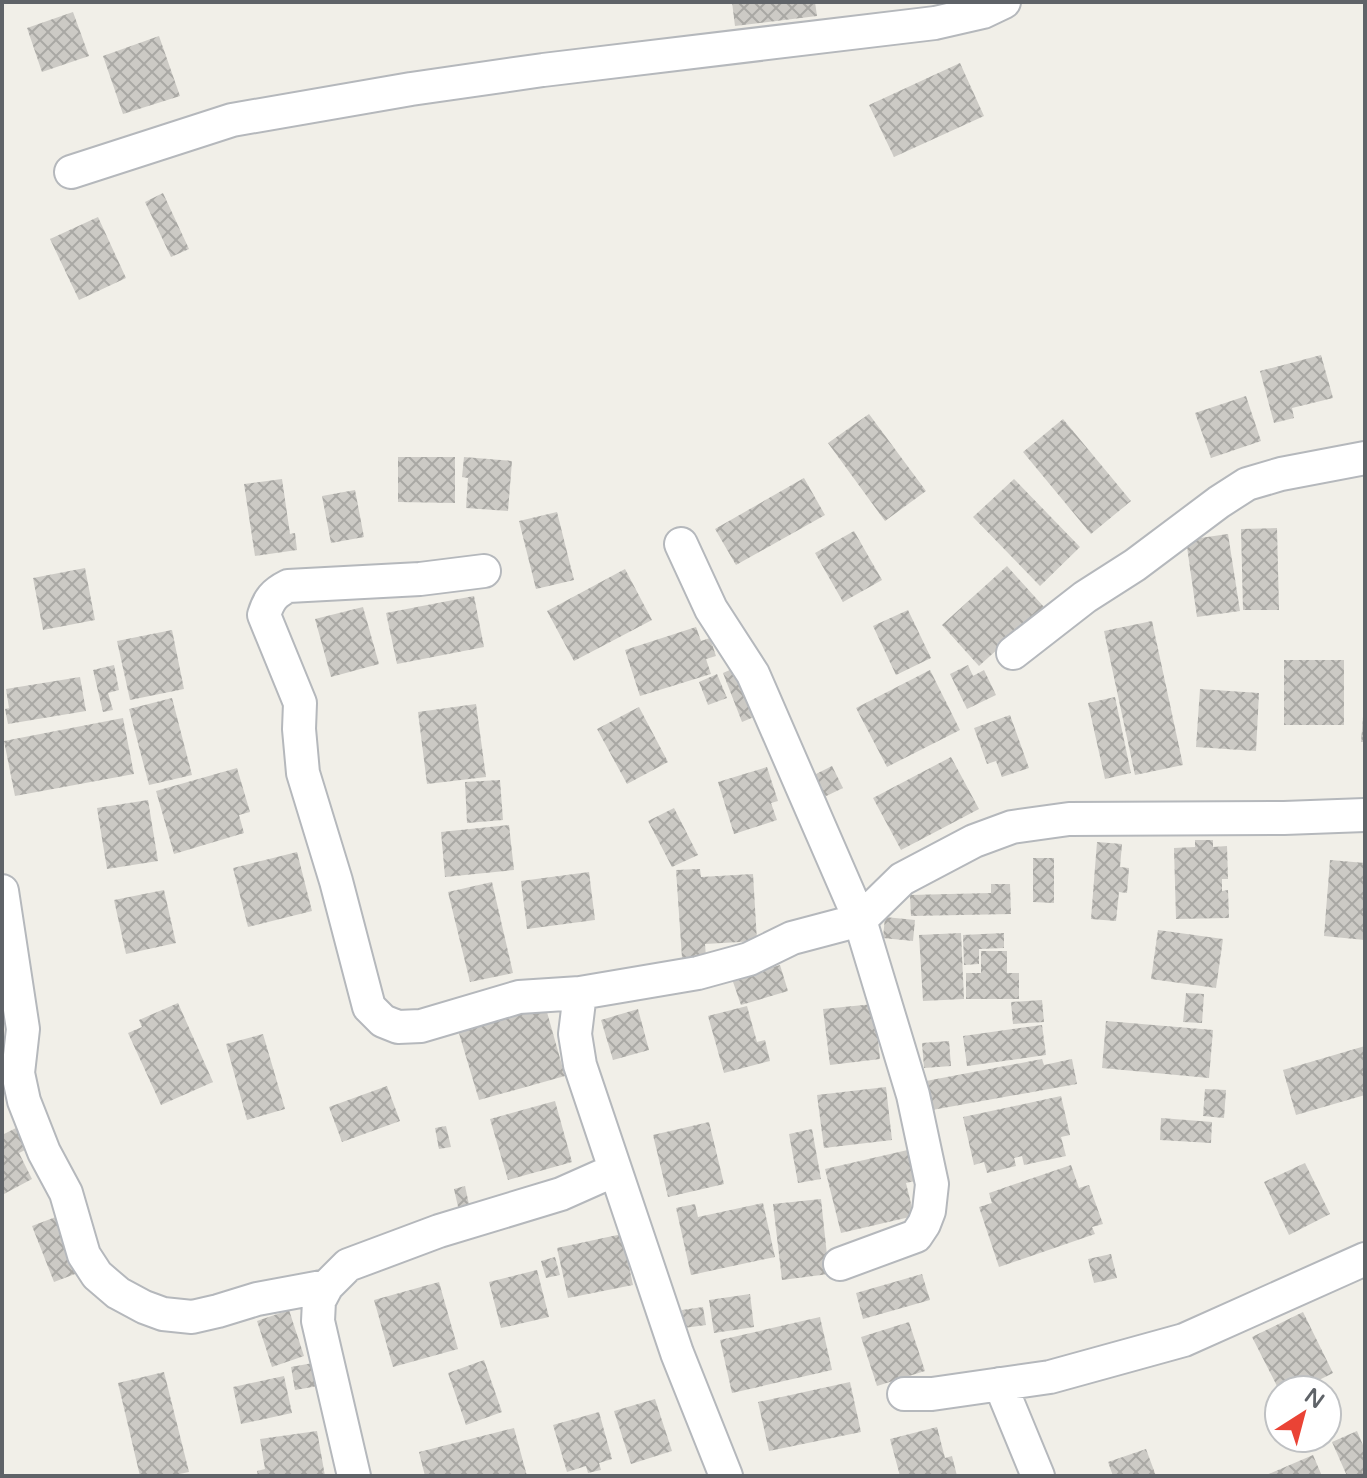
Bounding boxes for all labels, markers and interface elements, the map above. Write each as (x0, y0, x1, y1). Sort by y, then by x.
north arrow (1263, 1374, 1343, 1454)
text: N (1299, 1383, 1329, 1414)

